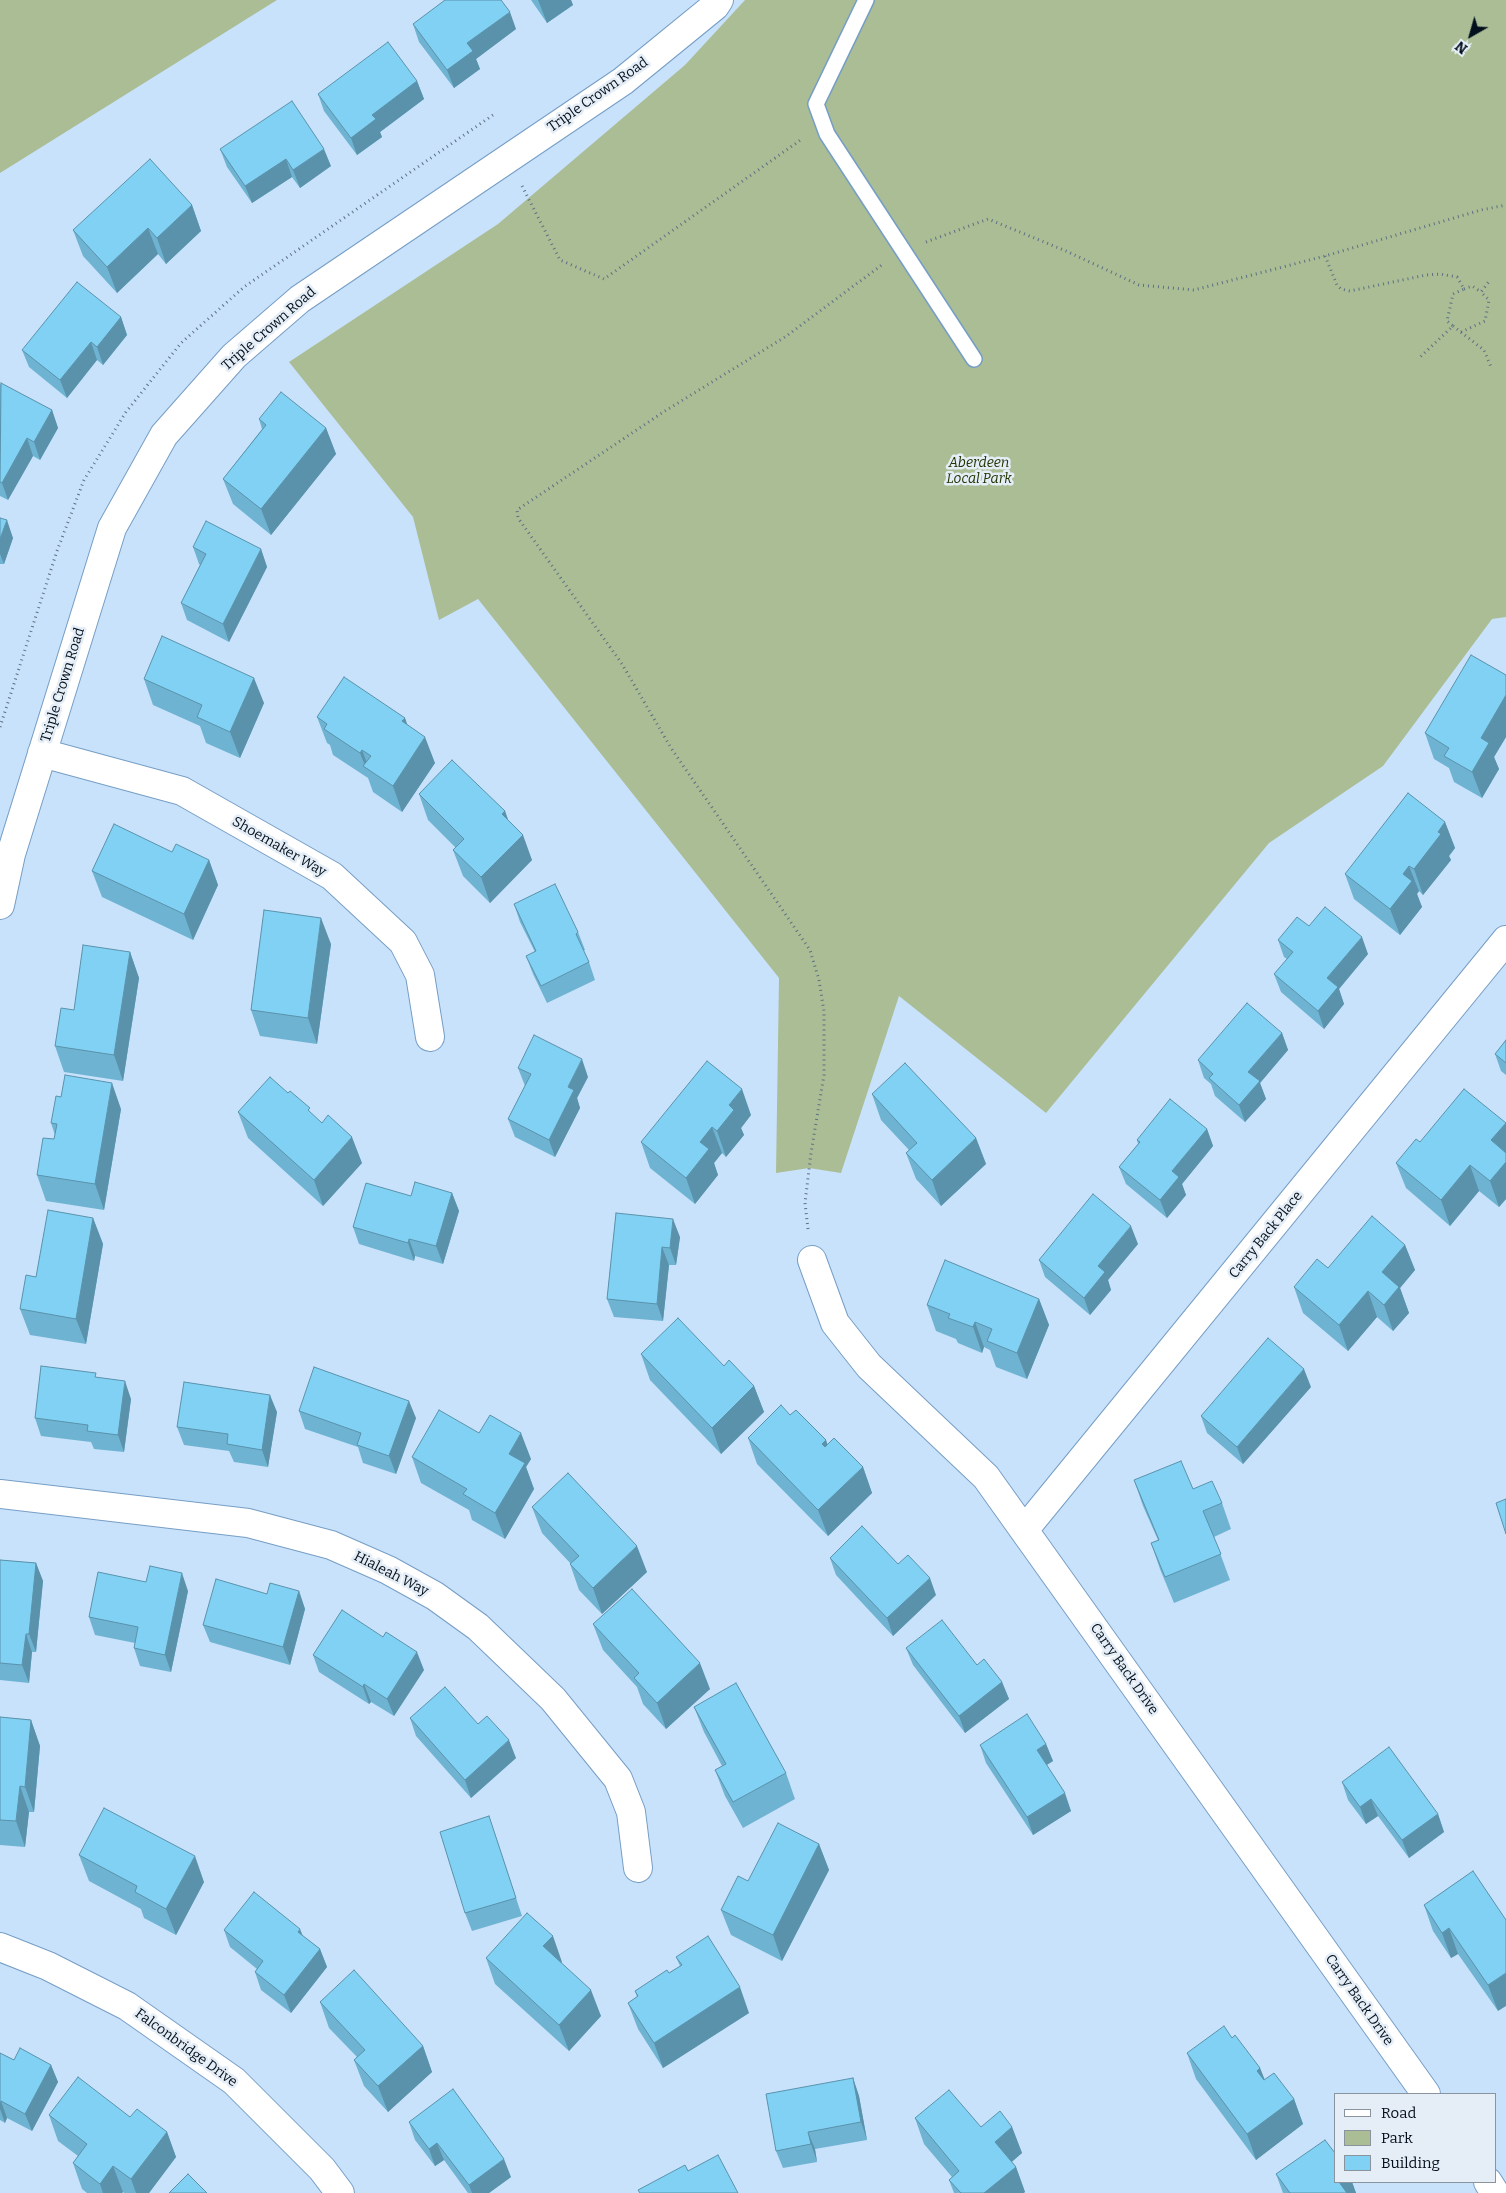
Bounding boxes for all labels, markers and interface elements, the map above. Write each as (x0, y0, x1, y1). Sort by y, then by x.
north arrow (1446, 10, 1496, 60)
text: N (1452, 37, 1471, 57)
street label: Triple Crown Road (545, 54, 651, 136)
street label: Triple Crown Road (219, 284, 319, 374)
park label: Aberdeen Local Park (946, 455, 1012, 488)
street label: Triple Crown Road (38, 626, 88, 744)
street label: Shoemaker Way (229, 813, 329, 881)
street label: Carry Back Place (1226, 1188, 1306, 1282)
street label: Hialeah Way (351, 1548, 431, 1600)
street label: Carry Back Drive (1086, 1620, 1162, 1718)
street label: Carry Back Drive (1321, 1951, 1397, 2049)
street label: Falconbridge Drive (132, 2005, 240, 2091)
legend (1334, 2093, 1496, 2183)
text: Road (1381, 2104, 1416, 2122)
text: Park (1381, 2129, 1413, 2147)
text: Building (1381, 2154, 1440, 2172)

